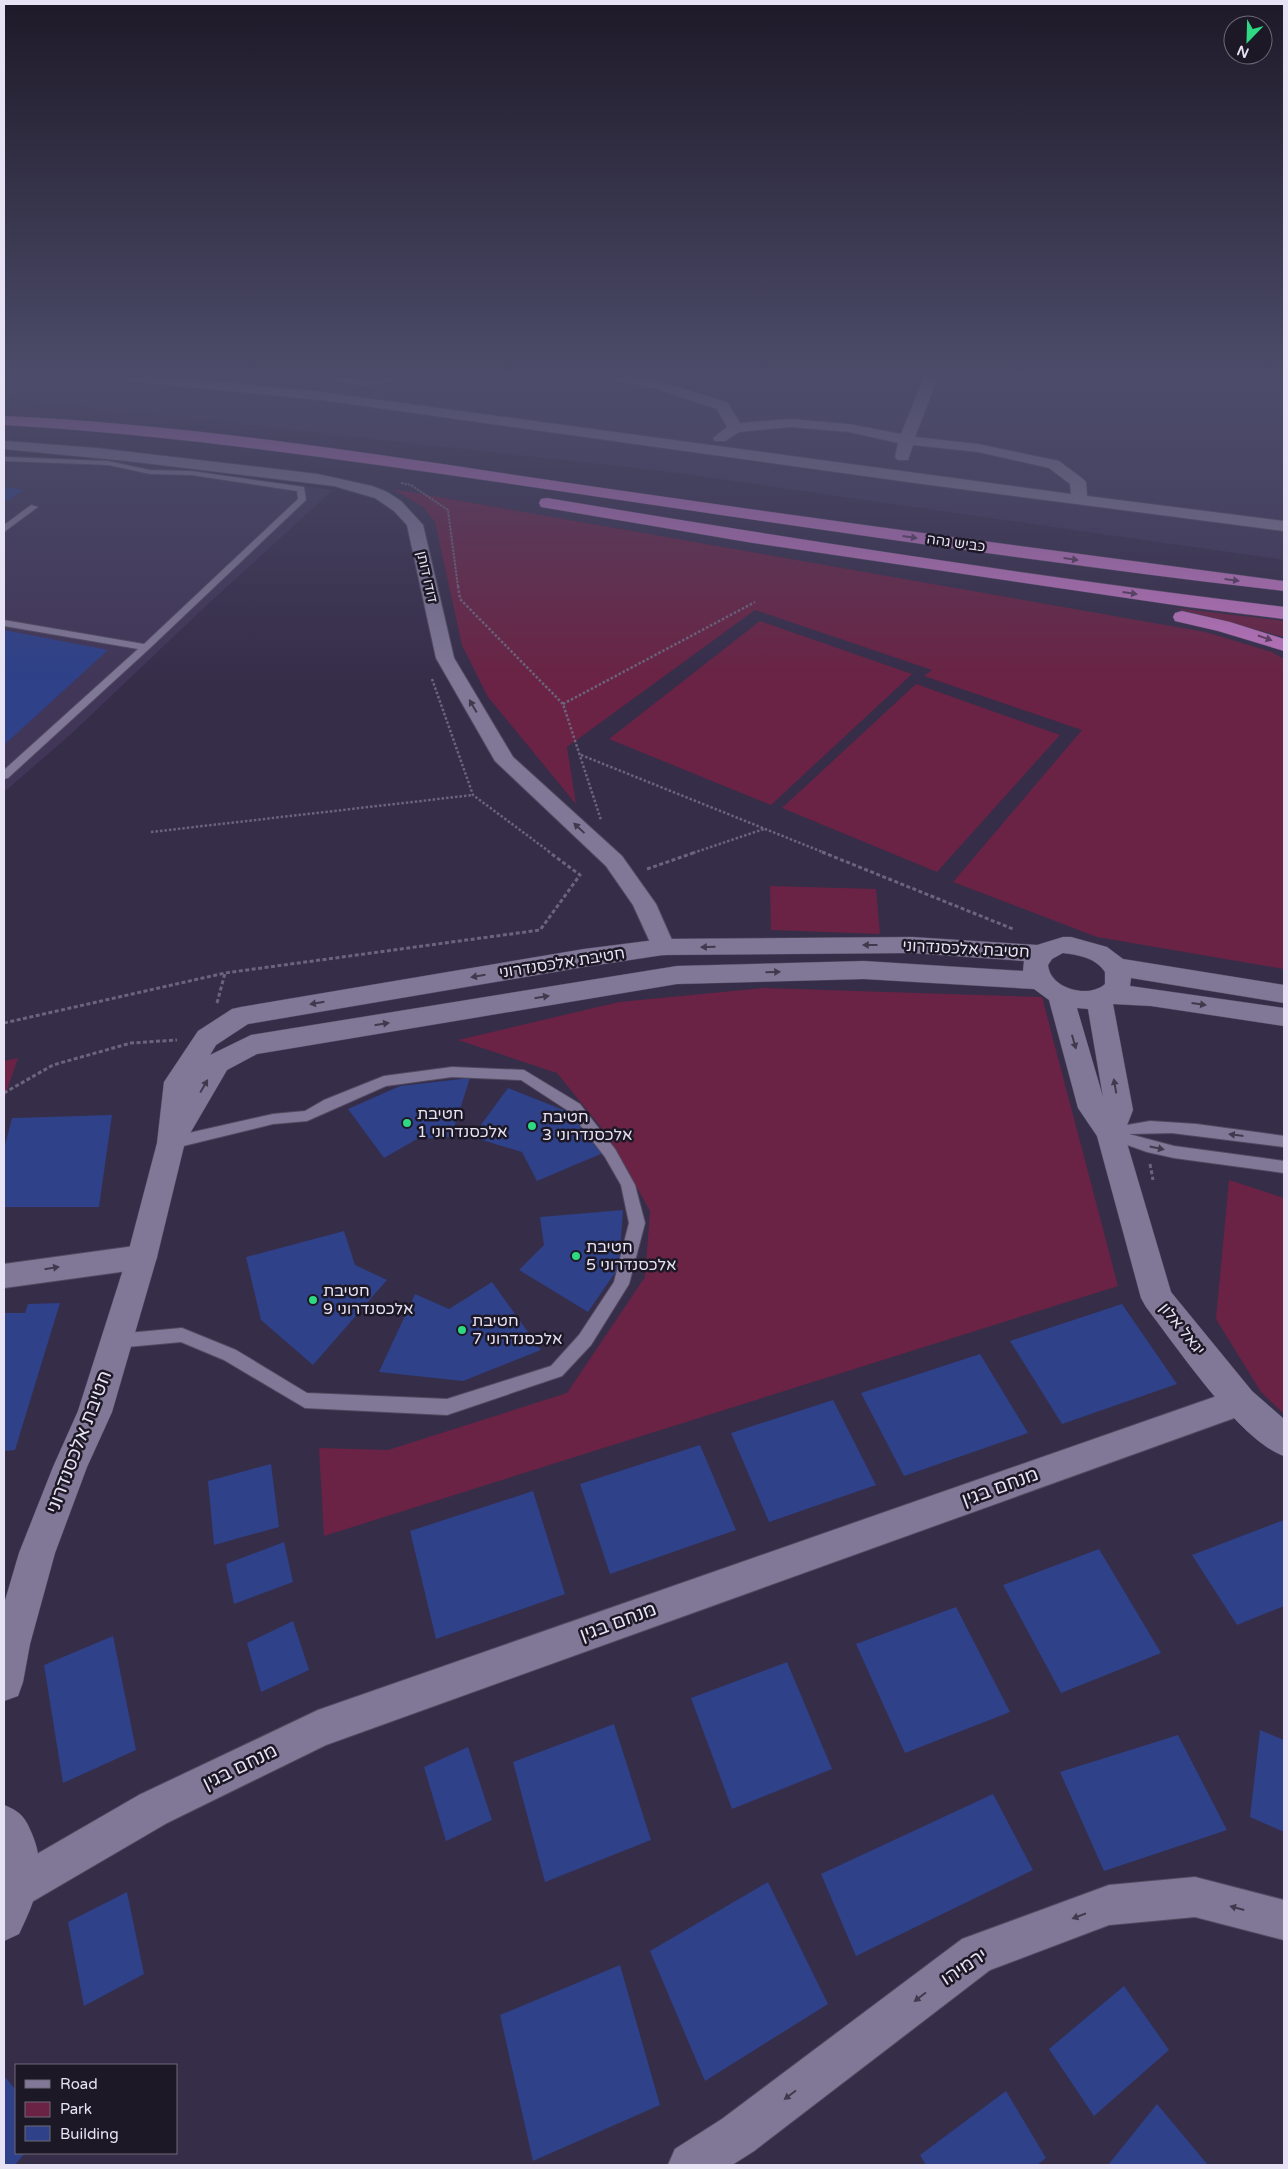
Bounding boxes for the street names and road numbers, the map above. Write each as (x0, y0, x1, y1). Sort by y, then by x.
street label: כביש גהה (925, 530, 987, 556)
street label: דודו דותן (413, 549, 441, 605)
street label: חטיבת אלכסנדרוני (902, 936, 1030, 962)
street label: חטיבת אלכסנדרוני (498, 943, 626, 983)
street label: יגאל אלון (1155, 1299, 1209, 1359)
street label: חטיבת אלכסנדרוני (42, 1368, 116, 1516)
street label: מנחם בגין (959, 1463, 1041, 1511)
street label: מנחם בגין (577, 1598, 659, 1646)
street label: מנחם בגין (199, 1740, 281, 1794)
street label: ירמיהו (937, 1944, 991, 1990)

